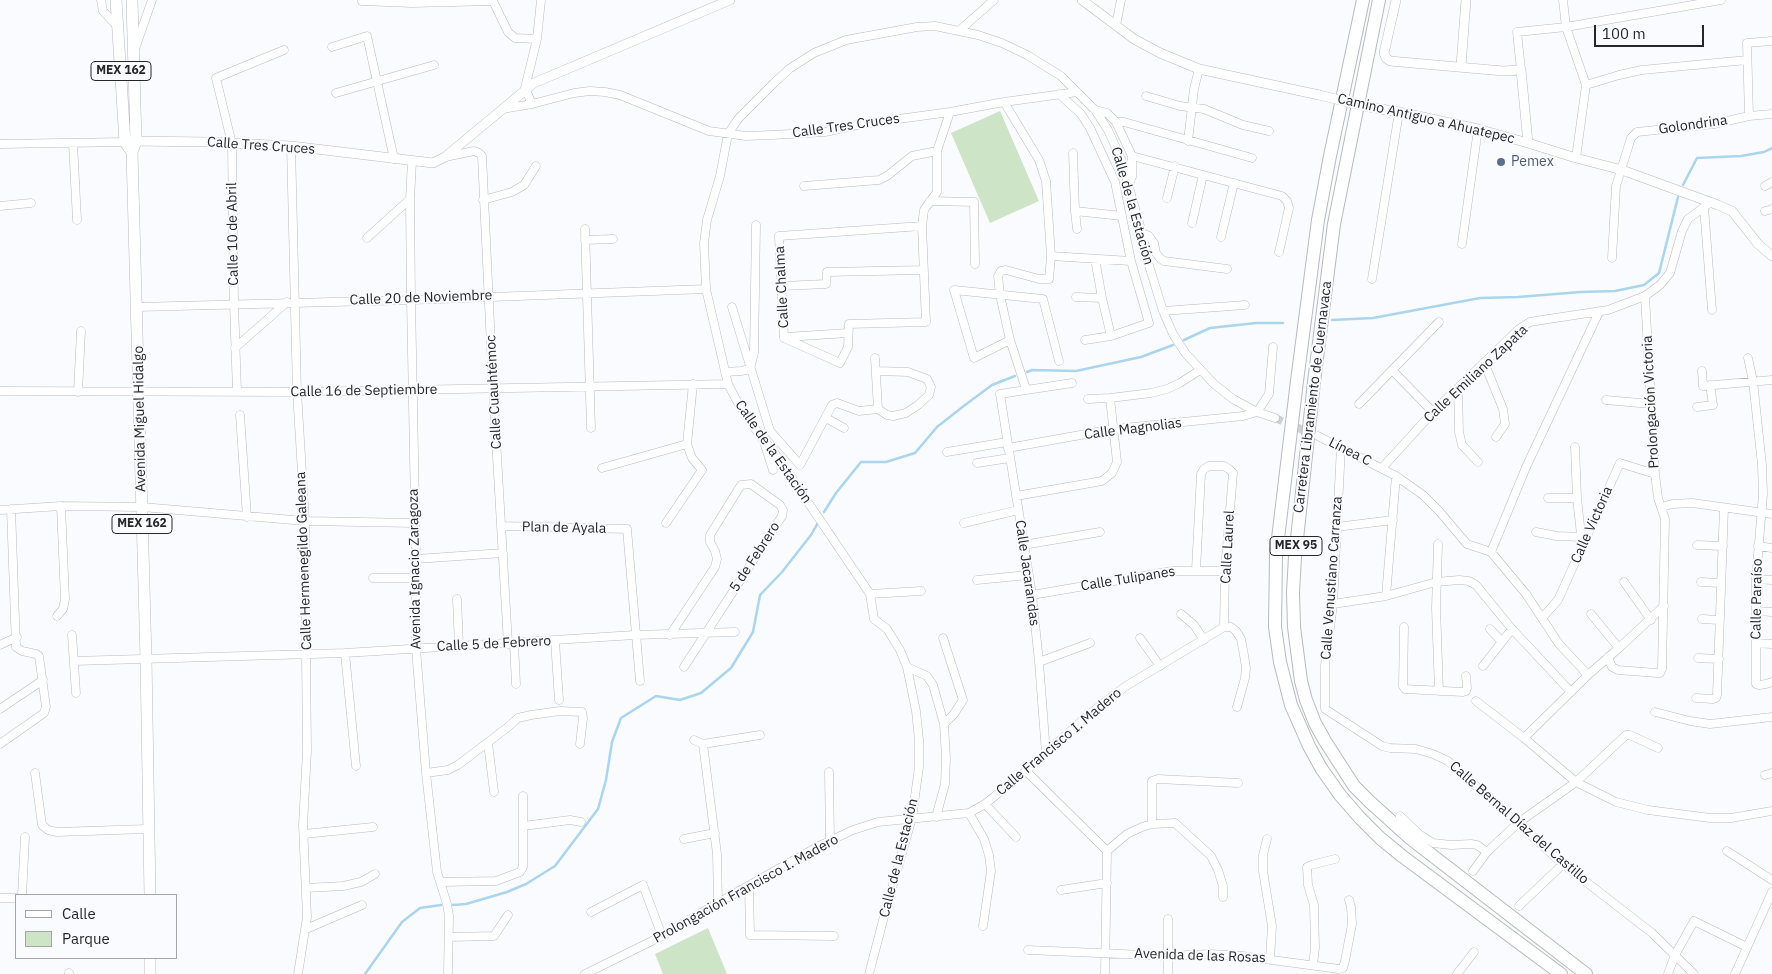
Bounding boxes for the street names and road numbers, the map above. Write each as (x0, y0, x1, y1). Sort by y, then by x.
road number: MEX 162 (91, 61, 151, 80)
street label: Camino Antiguo a Ahuatepec (1336, 90, 1516, 148)
street label: Calle Tres Cruces (791, 110, 901, 142)
street label: Golondrina (1657, 112, 1729, 138)
street label: Calle Tres Cruces (206, 134, 316, 158)
street label: Calle de la Estación (1107, 145, 1157, 267)
street label: Calle 10 de Abril (224, 182, 242, 286)
street label: Calle Chalma (771, 245, 793, 329)
street label: Carretera Libramiento de Cuernavaca (1290, 280, 1336, 514)
street label: Calle 20 de Noviembre (349, 287, 493, 309)
street label: Calle Emiliano Zapata (1421, 321, 1531, 427)
street label: Calle Cuauhtémoc (483, 334, 505, 450)
street label: Prolongación Victoria (1639, 335, 1663, 469)
street label: Avenida Miguel Hidalgo (130, 346, 150, 492)
street label: Calle 16 de Septiembre (290, 381, 438, 401)
street label: Calle de la Estación (731, 397, 815, 507)
street label: Calle Magnolias (1083, 415, 1183, 443)
street label: Línea C (1326, 434, 1374, 470)
street label: Calle Hermenegildo Galeana (292, 471, 316, 651)
street label: Calle Victoria (1568, 484, 1616, 566)
street label: Avenida Ignacio Zaragoza (405, 488, 425, 650)
street label: Calle Venustiano Carranza (1318, 496, 1346, 660)
street label: Calle Laurel (1218, 510, 1238, 584)
road number: MEX 162 (112, 514, 172, 534)
street label: Plan de Ayala (522, 519, 606, 537)
street label: 5 de Febrero (726, 519, 784, 595)
street label: Calle Jacarandas (1011, 519, 1043, 627)
road number: MEX 95 (1270, 536, 1322, 556)
street label: Calle Paraíso (1748, 558, 1766, 640)
street label: Calle Tulipanes (1080, 563, 1176, 595)
street label: Calle 5 de Febrero (436, 633, 552, 655)
street label: Calle Francisco I. Madero (993, 685, 1125, 799)
street label: Calle Bernal Díaz del Castillo (1446, 758, 1592, 888)
street label: Calle de la Estación (876, 797, 922, 919)
street label: Prolongación Francisco I. Madero (650, 831, 842, 947)
street label: Avenida de las Rosas (1134, 945, 1266, 967)

